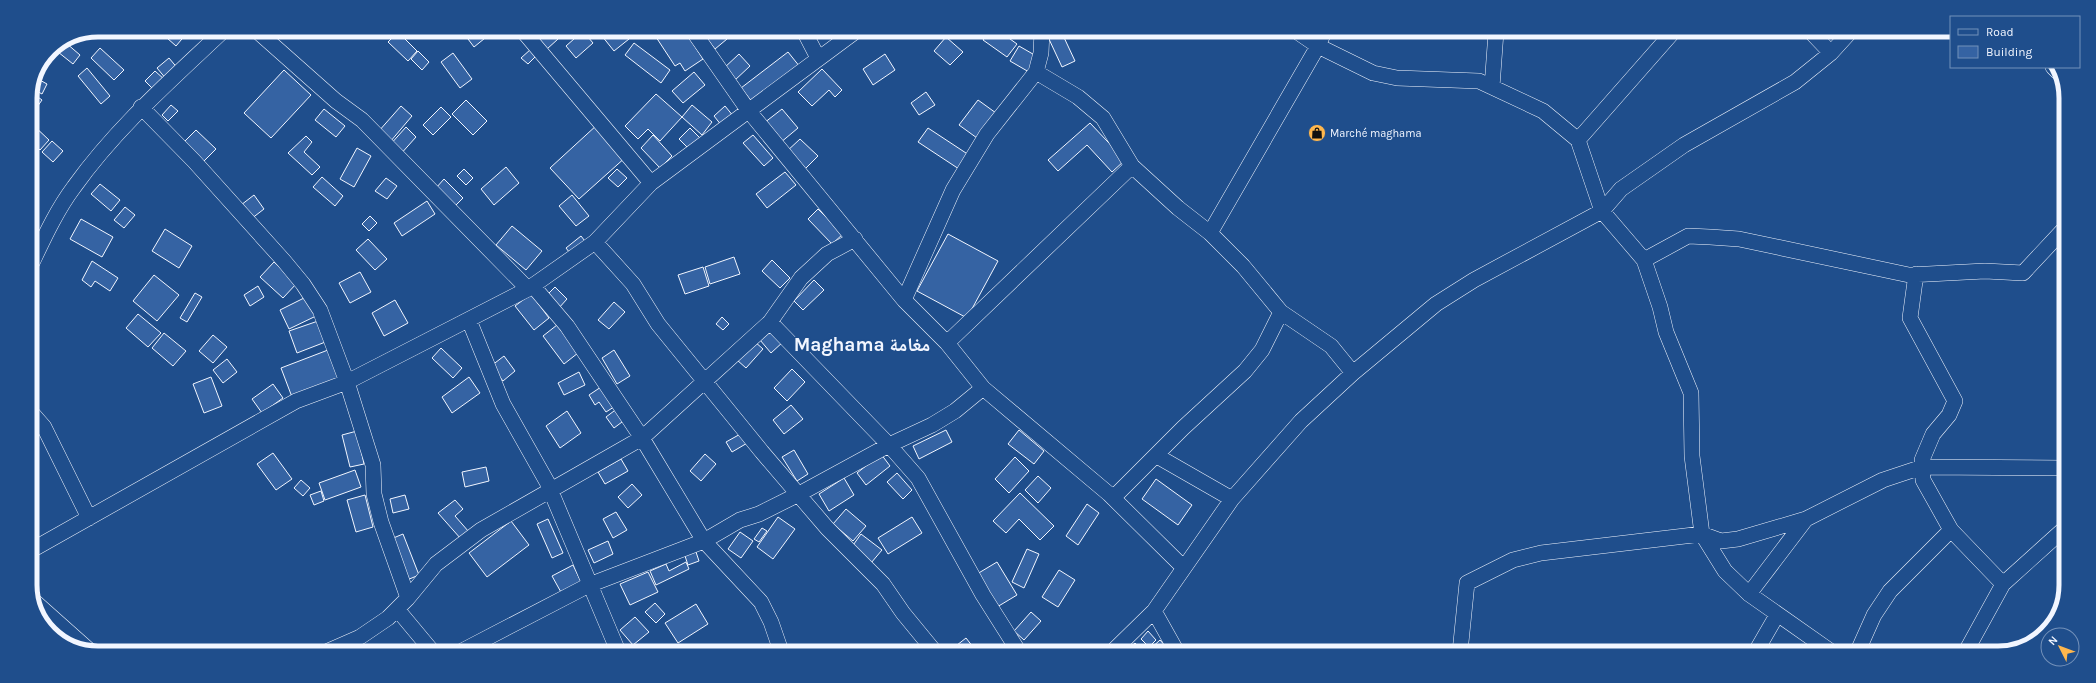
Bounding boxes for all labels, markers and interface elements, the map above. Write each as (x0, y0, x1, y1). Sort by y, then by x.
legend (1950, 16, 2080, 68)
text: Road (1986, 25, 2014, 39)
text: Building (1986, 45, 2033, 59)
shop icon: Marché maghama (1307, 123, 1327, 143)
place label: Marché maghama (1330, 127, 1422, 140)
district label: Maghama مغامة (794, 334, 930, 356)
north arrow (2040, 627, 2080, 667)
text: N (2045, 633, 2060, 648)

